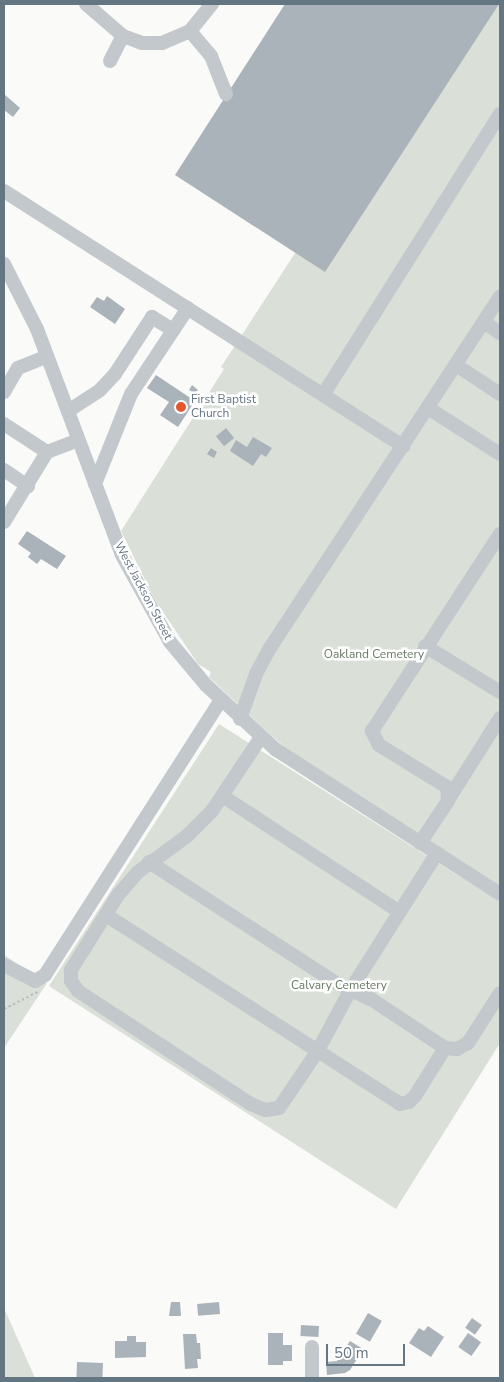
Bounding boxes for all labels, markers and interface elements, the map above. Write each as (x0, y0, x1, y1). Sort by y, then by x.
place label: First Baptist Church (191, 393, 256, 421)
marker: First Baptist Church (175, 401, 187, 413)
street label: West Jackson Street (111, 540, 175, 642)
park label: Oakland Cemetery (324, 648, 424, 662)
park label: Calvary Cemetery (291, 979, 387, 993)
scale bar (329, 1334, 408, 1366)
text: 50 m (334, 1343, 369, 1363)

